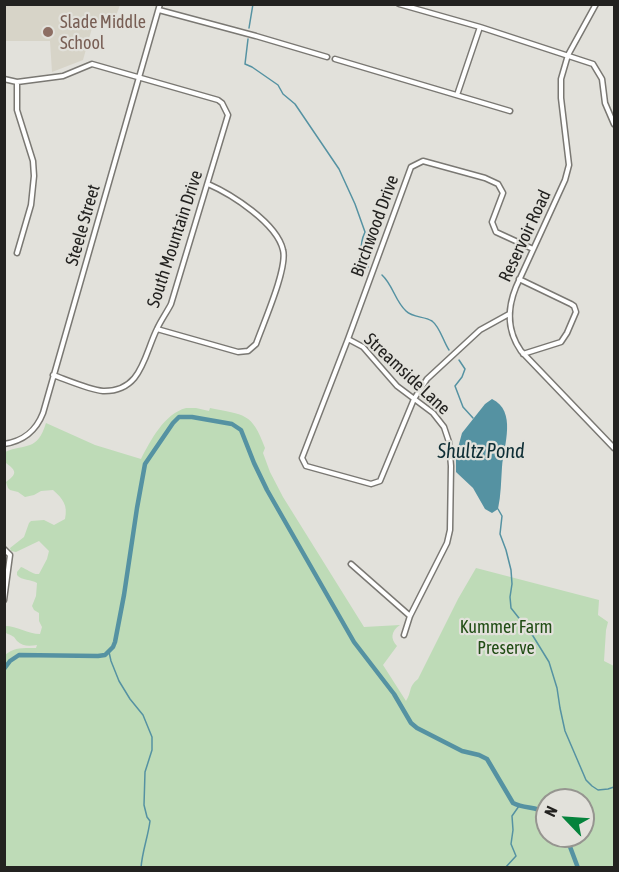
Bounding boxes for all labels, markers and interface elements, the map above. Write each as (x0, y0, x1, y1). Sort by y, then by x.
place label: Slade Middle School (60, 11, 146, 54)
marker: Slade Middle School (41, 25, 55, 39)
street label: South Mountain Drive (143, 168, 207, 310)
street label: Birchwood Drive (347, 172, 403, 280)
street label: Steele Street (61, 182, 105, 268)
street label: Reservoir Road (494, 187, 556, 285)
street label: Streamside Lane (360, 329, 454, 419)
water label: Shultz Pond (438, 440, 524, 464)
park label: Kummer Farm Preserve (460, 616, 552, 658)
north arrow (535, 788, 595, 848)
text: N (540, 803, 561, 819)

